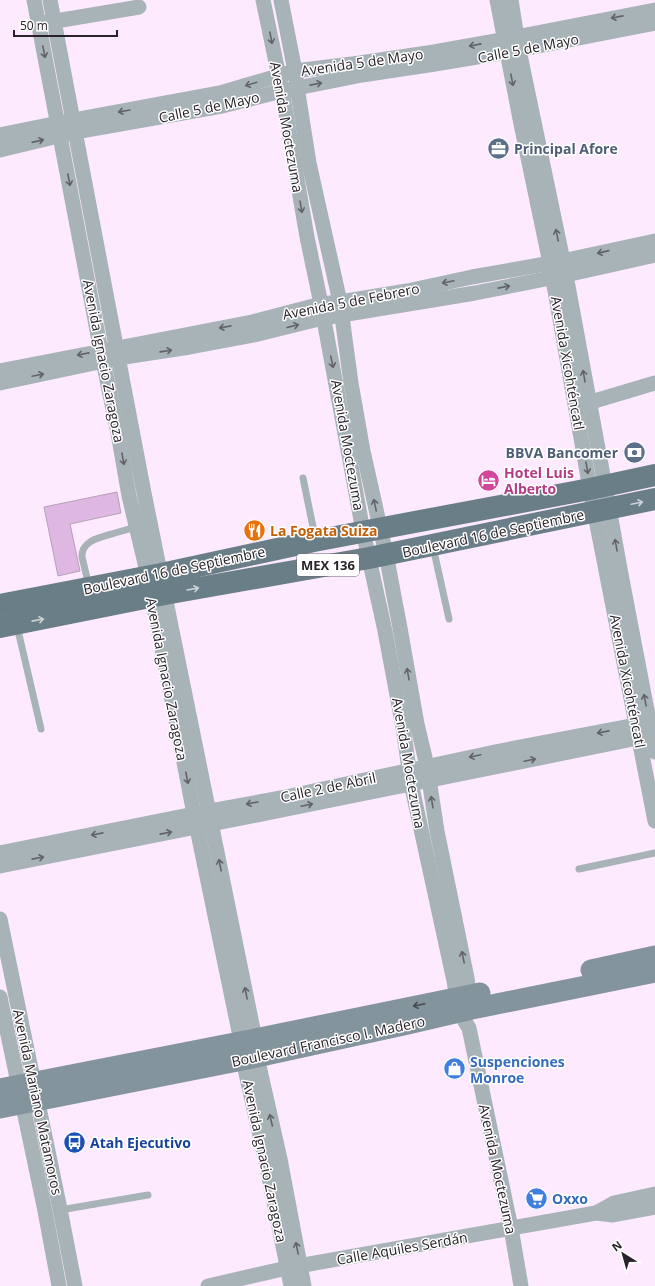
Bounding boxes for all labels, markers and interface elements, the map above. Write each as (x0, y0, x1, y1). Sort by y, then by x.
scale bar (14, 12, 117, 38)
one-way arrow (611, 14, 624, 22)
text: 50 m (20, 17, 48, 34)
street label: Calle 5 de Mayo (476, 29, 580, 67)
one-way arrow (267, 31, 275, 44)
one-way arrow (469, 41, 482, 49)
street label: Avenida 5 de Mayo (300, 44, 424, 80)
one-way arrow (41, 45, 49, 58)
street label: Avenida Moctezuma (266, 60, 308, 194)
one-way arrow (509, 73, 517, 86)
one-way arrow (309, 79, 322, 87)
one-way arrow (245, 81, 258, 88)
street label: Calle 5 de Mayo (157, 87, 261, 127)
one-way arrow (118, 107, 131, 115)
office icon: Principal Afore (486, 135, 512, 161)
one-way arrow (31, 136, 44, 144)
place label: Principal Afore (514, 139, 618, 158)
one-way arrow (65, 173, 73, 186)
one-way arrow (298, 200, 306, 213)
one-way arrow (553, 228, 561, 241)
one-way arrow (597, 248, 610, 256)
street label: Avenida Ignacio Zaragoza (79, 278, 129, 444)
street label: Avenida 5 de Febrero (281, 278, 421, 324)
one-way arrow (442, 279, 455, 287)
one-way arrow (497, 283, 510, 291)
street label: Avenida Xicohténcatl (547, 295, 589, 431)
one-way arrow (286, 321, 299, 329)
one-way arrow (219, 324, 232, 332)
one-way arrow (159, 346, 172, 354)
one-way arrow (77, 350, 90, 358)
one-way arrow (329, 355, 337, 368)
one-way arrow (580, 370, 588, 383)
one-way arrow (31, 371, 44, 379)
street label: Avenida Moctezuma (327, 378, 369, 512)
bank icon: BBVA Bancomer (621, 439, 647, 465)
place label: BBVA Bancomer (505, 443, 619, 462)
one-way arrow (119, 452, 127, 465)
one-way arrow (583, 462, 591, 475)
place label: Hotel Luis Alberto (504, 463, 574, 498)
hotel icon: Hotel Luis Alberto (476, 467, 502, 493)
one-way arrow (371, 499, 379, 512)
one-way arrow (630, 499, 643, 507)
street label: Boulevard 16 de Septiembre (400, 504, 586, 562)
restaurant icon: La Fogata Suiza (241, 517, 267, 543)
place label: La Fogata Suiza (270, 521, 377, 540)
one-way arrow (611, 539, 619, 552)
street label: Boulevard 16 de Septiembre (81, 541, 267, 599)
road number: MEX 136 (297, 554, 359, 576)
one-way arrow (186, 585, 199, 593)
street label: Avenida Ignacio Zaragoza (142, 596, 192, 762)
street label: Avenida Xicohténcatl (606, 613, 650, 749)
one-way arrow (31, 615, 44, 623)
one-way arrow (404, 668, 412, 681)
one-way arrow (641, 694, 649, 707)
street label: Avenida Moctezuma (388, 696, 430, 830)
one-way arrow (597, 728, 610, 736)
one-way arrow (469, 753, 482, 761)
one-way arrow (524, 755, 537, 763)
street label: Calle 2 de Abril (279, 768, 377, 806)
one-way arrow (183, 771, 191, 784)
one-way arrow (428, 796, 436, 809)
one-way arrow (246, 799, 259, 807)
one-way arrow (300, 801, 313, 809)
one-way arrow (159, 828, 172, 836)
one-way arrow (91, 830, 104, 838)
one-way arrow (31, 854, 44, 862)
one-way arrow (216, 859, 224, 872)
one-way arrow (458, 951, 466, 964)
one-way arrow (241, 987, 249, 1000)
one-way arrow (412, 1002, 425, 1010)
street label: Avenida Mariano Matamoros (9, 1007, 67, 1197)
street label: Boulevard Francisco I. Madero (230, 1011, 426, 1071)
place label: Suspenciones Monroe (470, 1052, 565, 1087)
shop icon: Suspenciones Monroe (442, 1056, 468, 1082)
street label: Avenida Ignacio Zaragoza (238, 1078, 292, 1244)
street label: Avenida Moctezuma (475, 1102, 521, 1236)
one-way arrow (267, 1114, 275, 1127)
bus stop icon: Atah Ejecutivo (62, 1129, 88, 1155)
place label: Atah Ejecutivo (90, 1133, 191, 1152)
supermarket icon: Oxxo (523, 1185, 549, 1211)
place label: Oxxo (552, 1189, 588, 1208)
street label: Calle Aquiles Serdán (335, 1227, 469, 1269)
north arrow (603, 1234, 643, 1274)
text: N (609, 1237, 625, 1254)
one-way arrow (292, 1242, 300, 1255)

